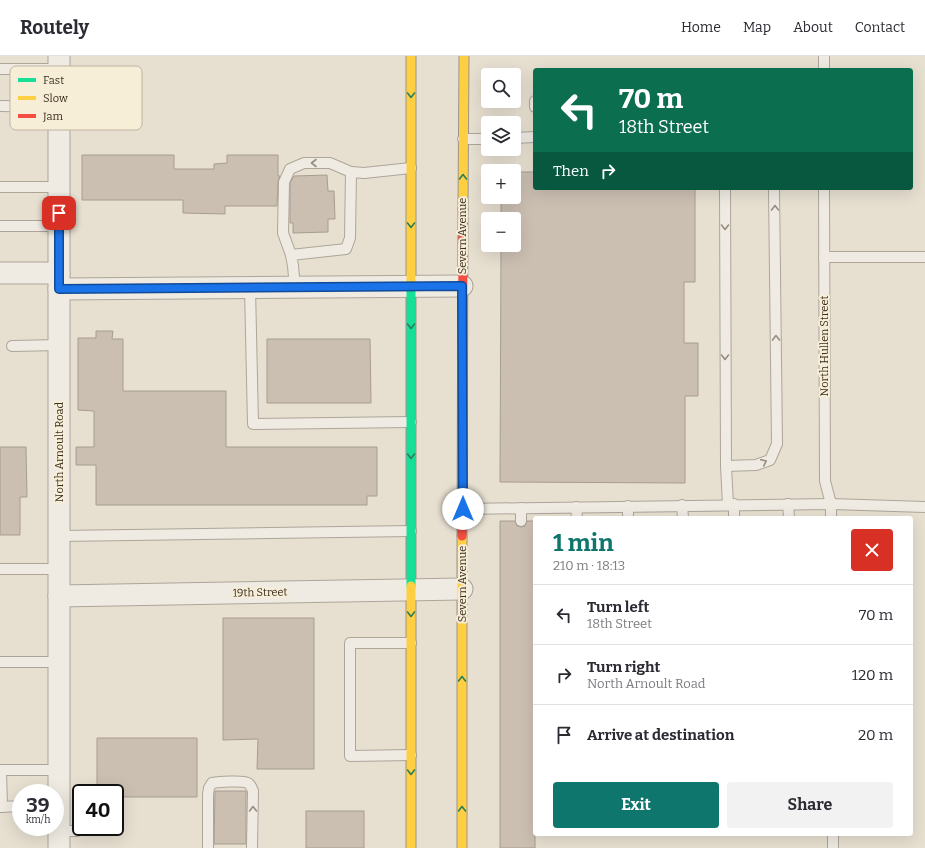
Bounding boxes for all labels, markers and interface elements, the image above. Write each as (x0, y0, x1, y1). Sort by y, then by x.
text: Routely (20, 16, 89, 39)
text: Home (681, 19, 721, 36)
text: Map (743, 19, 771, 36)
text: About (793, 19, 833, 36)
text: Contact (855, 19, 905, 36)
legend (10, 66, 142, 130)
map controls (481, 68, 521, 252)
button: search (481, 68, 521, 108)
text: Fast (43, 74, 64, 87)
text: 70 m (619, 82, 683, 115)
icon: left (553, 84, 605, 136)
text: Slow (43, 92, 68, 105)
one-way arrow (407, 92, 415, 98)
text: Jam (42, 110, 63, 123)
button: layers (481, 116, 521, 156)
text: 18th Street (619, 116, 709, 138)
one-way arrow (311, 159, 317, 167)
icon: right (597, 160, 619, 182)
text: Then (553, 162, 589, 180)
button: + (481, 164, 521, 204)
one-way arrow (459, 174, 467, 180)
pin (42, 196, 76, 230)
street label: Severn Avenue (456, 198, 469, 274)
icon: arrive (48, 202, 70, 224)
one-way arrow (771, 205, 779, 211)
button: − (481, 212, 521, 252)
one-way arrow (407, 222, 415, 228)
one-way arrow (721, 224, 729, 230)
street label: North Hullen Street (818, 296, 831, 396)
one-way arrow (407, 323, 415, 329)
one-way arrow (772, 335, 780, 341)
one-way arrow (721, 354, 729, 360)
street label: North Arnoult Road (53, 401, 66, 502)
one-way arrow (407, 453, 415, 459)
one-way arrow (759, 459, 767, 467)
position arrow (442, 488, 484, 530)
text: 1 min (553, 529, 614, 557)
button: close (851, 529, 893, 571)
street label: Severn Avenue (456, 546, 469, 622)
text: 210 m · 18:13 (553, 558, 625, 573)
street label: 19th Street (232, 586, 288, 599)
text: Turn left (587, 598, 649, 616)
icon: left (553, 604, 575, 626)
text: 70 m (859, 606, 893, 624)
one-way arrow (407, 611, 415, 617)
text: 18th Street (587, 616, 652, 631)
text: Turn right (587, 658, 660, 676)
icon: right (553, 664, 575, 686)
text: 120 m (852, 666, 893, 684)
one-way arrow (458, 676, 466, 682)
text: North Arnoult Road (587, 676, 705, 691)
icon: arrive (553, 724, 575, 746)
text: Arrive at destination (587, 726, 734, 744)
text: 20 m (858, 726, 893, 744)
one-way arrow (407, 769, 415, 775)
button: Exit (553, 782, 719, 828)
button: Share (727, 782, 893, 828)
speed limit sign: 40 (72, 784, 124, 836)
text: 39 (26, 793, 50, 817)
one-way arrow (249, 806, 257, 812)
one-way arrow (458, 806, 466, 812)
text: km/h (26, 814, 50, 826)

